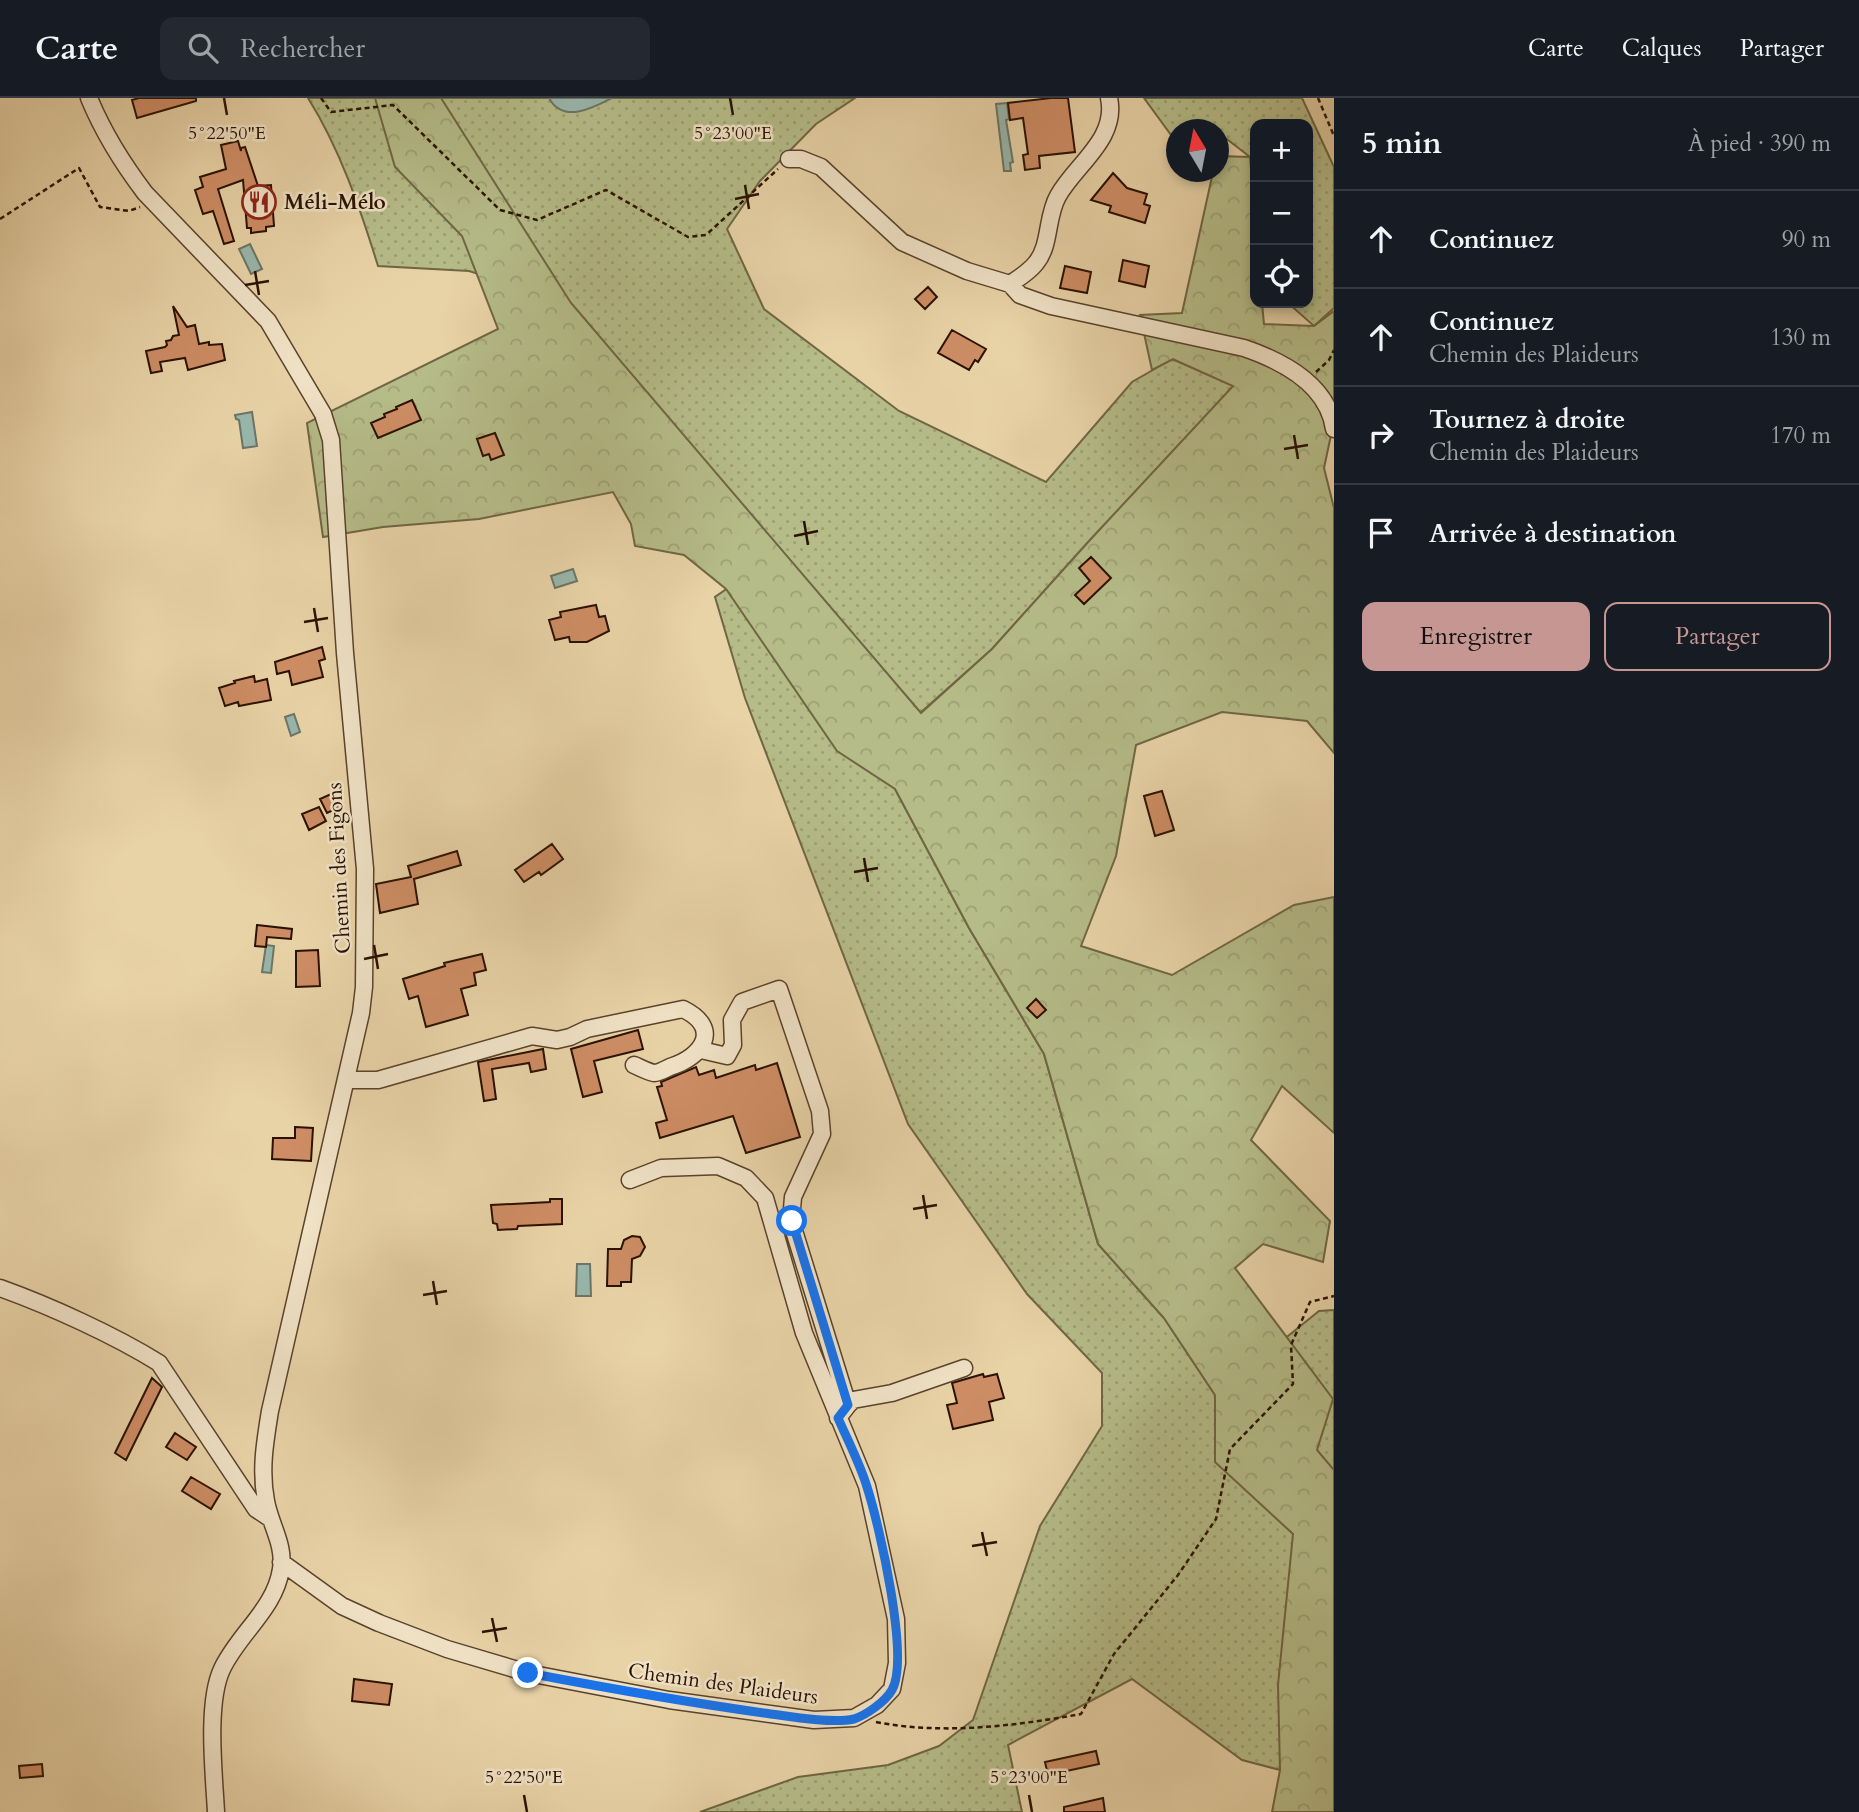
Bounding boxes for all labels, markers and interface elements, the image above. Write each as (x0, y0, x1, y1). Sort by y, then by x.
search box (160, 17, 650, 80)
text: Carte (35, 26, 118, 71)
icon: search (184, 29, 222, 67)
text: Rechercher (240, 31, 365, 66)
text: Carte (1528, 32, 1584, 65)
text: Calques (1622, 32, 1702, 65)
text: Partager (1740, 32, 1824, 65)
north arrow (1166, 119, 1229, 182)
map controls (1250, 119, 1313, 308)
button: + (1250, 119, 1313, 182)
text: 5°22'50"E (188, 121, 266, 146)
text: 5°23'00"E (694, 121, 772, 146)
text: 5 min (1362, 123, 1442, 164)
text: À pied · 390 m (1688, 128, 1831, 159)
button: − (1250, 182, 1313, 245)
restaurant icon: Méli-Mélo (240, 183, 278, 221)
place label: Méli-Mélo (284, 188, 386, 217)
icon: ahead (1362, 220, 1400, 258)
text: Continuez (1429, 222, 1554, 257)
text: 90 m (1782, 224, 1831, 255)
button: locate (1250, 245, 1313, 308)
text: Continuez (1429, 304, 1554, 339)
icon: ahead (1362, 318, 1400, 356)
text: 130 m (1770, 322, 1831, 353)
text: Chemin des Plaideurs (1429, 339, 1639, 370)
text: Tournez à droite (1429, 402, 1625, 437)
icon: right (1362, 416, 1400, 454)
text: 170 m (1770, 420, 1831, 451)
text: Chemin des Plaideurs (1429, 437, 1639, 468)
icon: arrive (1362, 514, 1400, 552)
text: Arrivée à destination (1429, 516, 1677, 551)
button: Enregistrer (1362, 602, 1590, 671)
button: Partager (1604, 602, 1831, 671)
street label: Chemin des Figons (320, 782, 358, 954)
route start (776, 1205, 807, 1236)
street label: Chemin des Plaideurs (626, 1656, 820, 1712)
route end (512, 1657, 543, 1688)
text: 5°22'50"E (485, 1765, 563, 1790)
text: 5°23'00"E (990, 1765, 1068, 1790)

